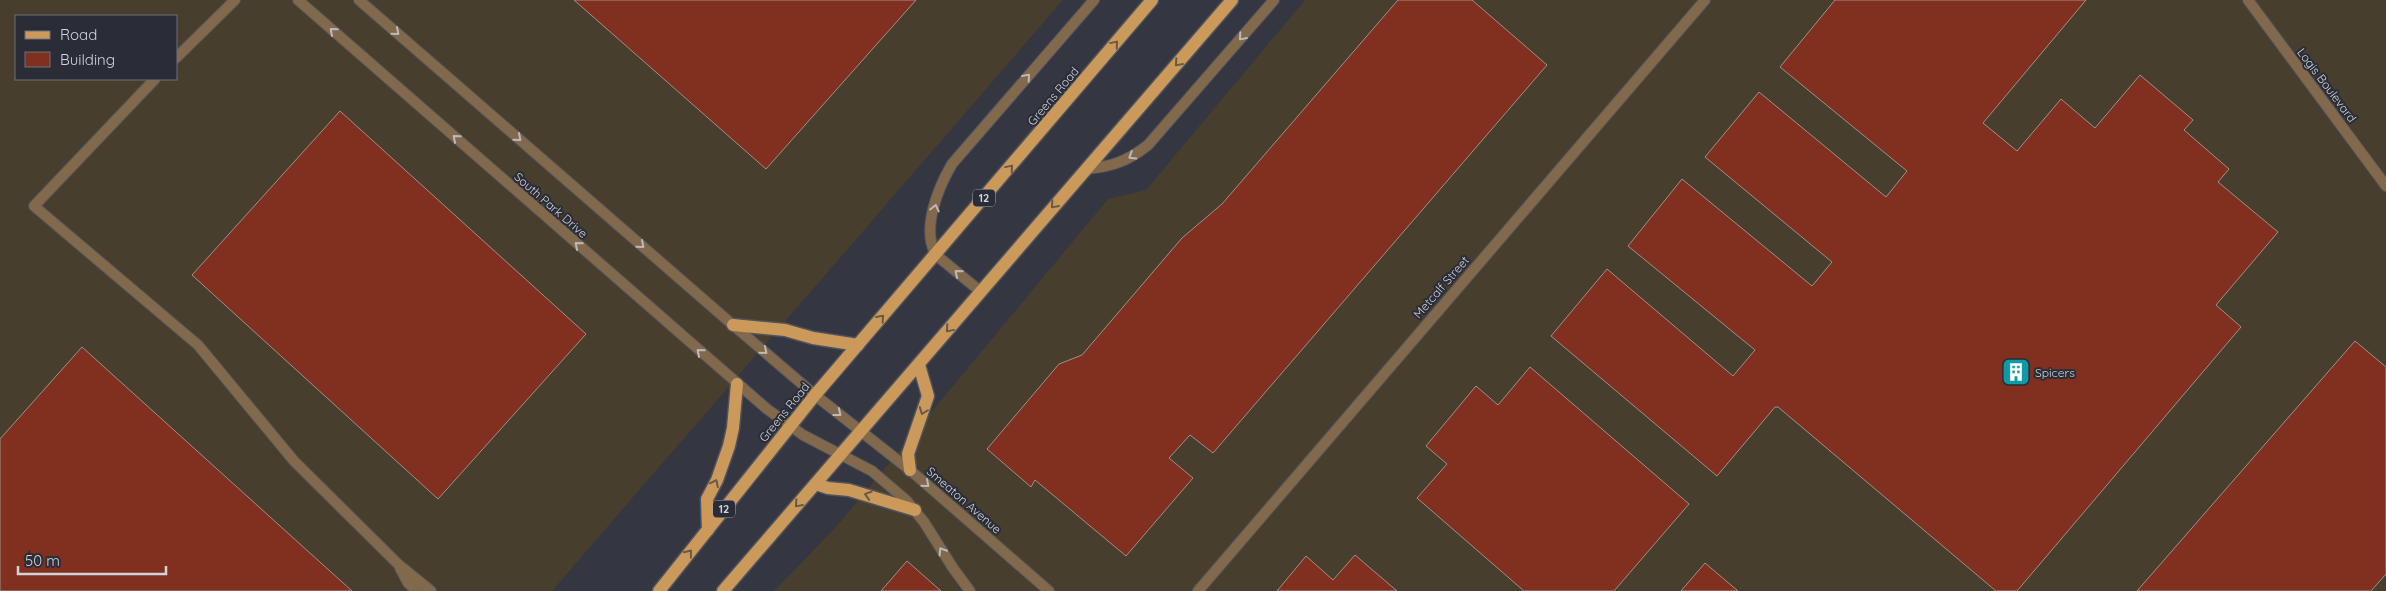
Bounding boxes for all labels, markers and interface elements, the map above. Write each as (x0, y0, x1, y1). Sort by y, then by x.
legend (15, 15, 178, 80)
text: Road (60, 25, 97, 44)
one-way arrow (390, 26, 399, 35)
one-way arrow (330, 28, 339, 37)
one-way arrow (1239, 31, 1248, 40)
one-way arrow (1109, 41, 1117, 50)
street label: Logis Boulevard (2294, 45, 2360, 125)
text: Building (60, 50, 115, 69)
one-way arrow (1175, 57, 1184, 66)
street label: Greens Road (1024, 64, 1082, 128)
one-way arrow (1021, 74, 1029, 83)
one-way arrow (513, 133, 522, 142)
one-way arrow (452, 135, 461, 144)
one-way arrow (1129, 150, 1138, 159)
one-way arrow (1004, 165, 1012, 174)
street label: South Park Drive (511, 169, 591, 241)
road number: 12 (973, 190, 995, 207)
one-way arrow (1051, 200, 1060, 209)
one-way arrow (929, 204, 940, 213)
one-way arrow (635, 239, 644, 248)
one-way arrow (575, 242, 584, 251)
street label: Metcalf Street (1410, 253, 1472, 321)
one-way arrow (954, 270, 963, 279)
one-way arrow (875, 315, 884, 324)
one-way arrow (946, 323, 954, 332)
one-way arrow (758, 346, 767, 354)
one-way arrow (697, 349, 706, 358)
building icon: Spicers (2001, 357, 2031, 387)
place label: Spicers (2035, 365, 2075, 380)
street label: Greens Road (756, 379, 812, 445)
one-way arrow (919, 406, 929, 415)
one-way arrow (832, 407, 841, 415)
street label: Smeaton Avenue (923, 463, 1005, 537)
one-way arrow (921, 478, 930, 487)
one-way arrow (709, 479, 719, 488)
one-way arrow (865, 491, 873, 501)
one-way arrow (795, 499, 804, 508)
road number: 12 (713, 500, 735, 518)
scale bar (18, 544, 165, 576)
one-way arrow (939, 548, 949, 557)
one-way arrow (684, 550, 692, 559)
text: 50 m (25, 551, 60, 570)

